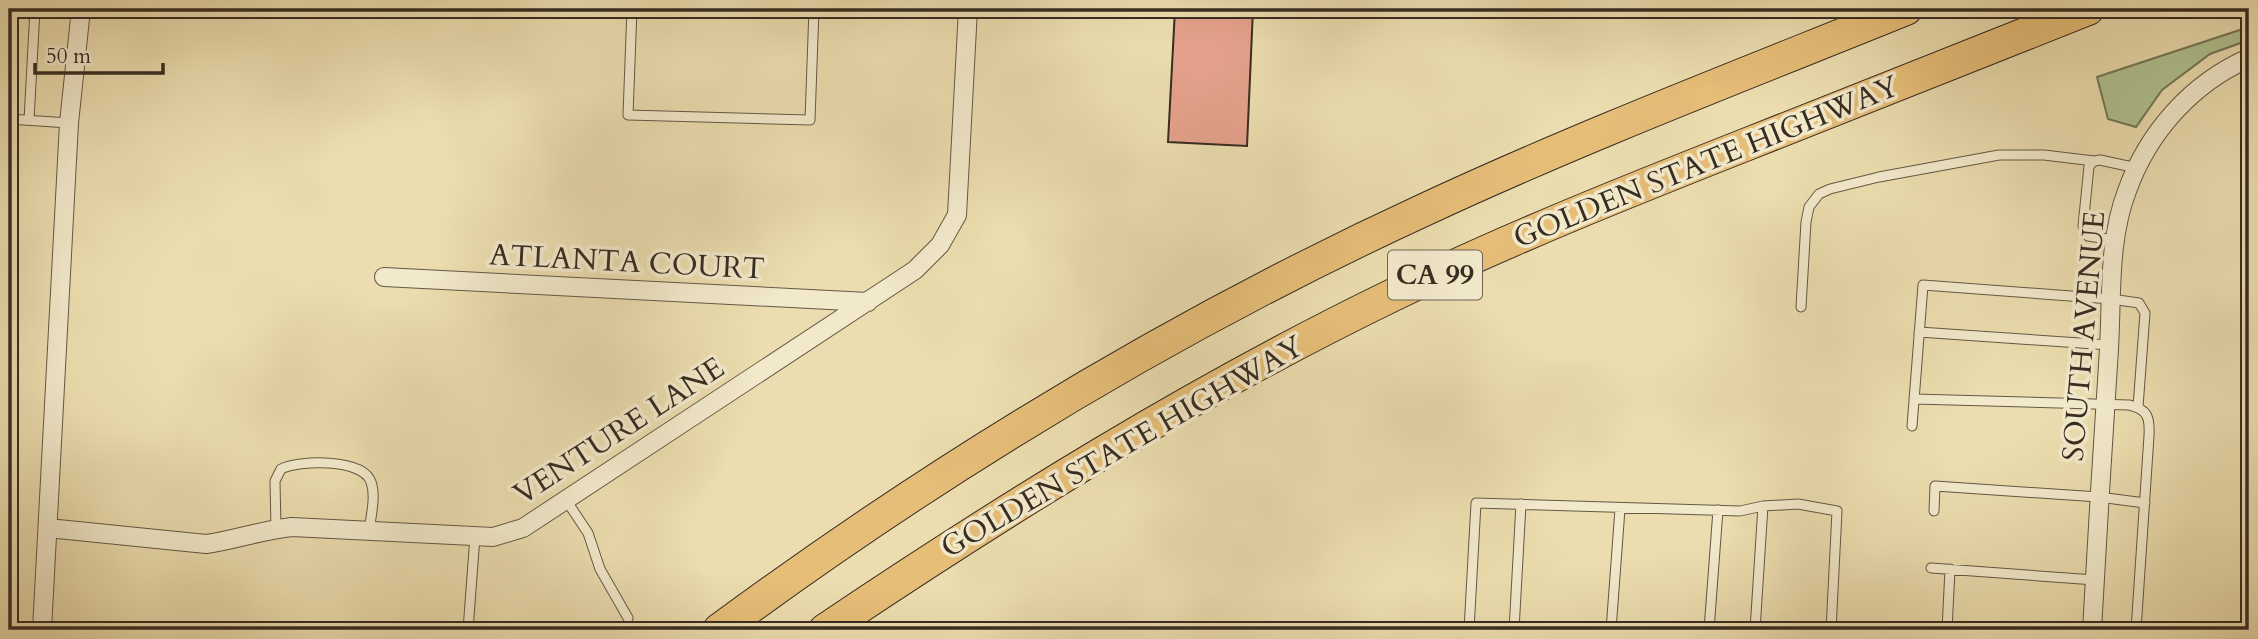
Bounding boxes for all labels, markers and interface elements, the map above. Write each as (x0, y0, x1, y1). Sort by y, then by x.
scale bar (35, 32, 163, 76)
text: 50 m (46, 42, 91, 71)
street label: GOLDEN STATE HIGHWAY (1507, 66, 1905, 258)
street label: SOUTH AVENUE (2053, 209, 2115, 463)
street label: ATLANTA COURT (488, 234, 766, 290)
road number: CA 99 (1388, 250, 1482, 300)
street label: GOLDEN STATE HIGHWAY (933, 326, 1311, 568)
street label: VENTURE LANE (506, 347, 732, 515)

